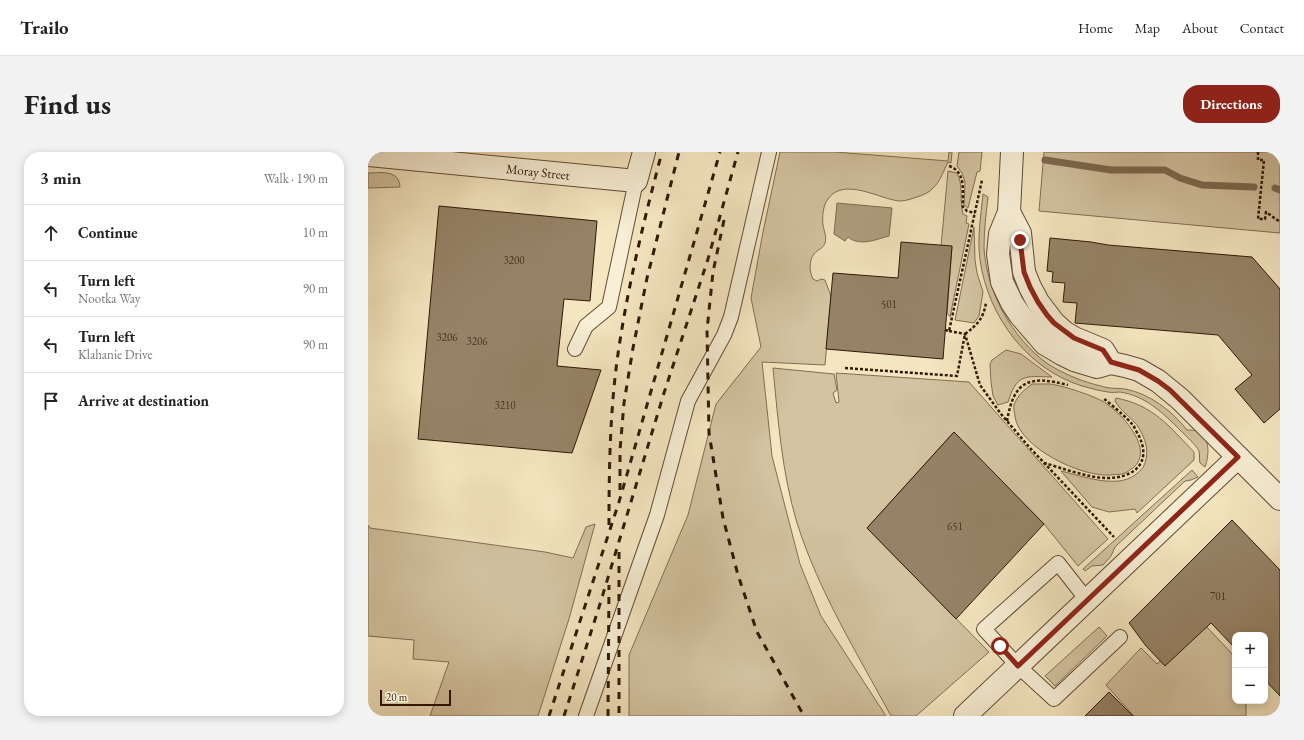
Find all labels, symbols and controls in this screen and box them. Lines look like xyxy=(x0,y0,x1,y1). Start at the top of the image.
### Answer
text: Trailo xyxy=(20,15,69,40)
text: Home xyxy=(1078,19,1113,37)
text: Map xyxy=(1135,19,1160,37)
text: About xyxy=(1182,19,1218,37)
text: Contact xyxy=(1240,19,1284,37)
button: Directions xyxy=(1183,85,1280,123)
text: Find us xyxy=(24,86,111,122)
street label: Moray Street xyxy=(505,160,571,184)
text: 3 min xyxy=(40,167,81,189)
text: Walk · 190 m xyxy=(264,170,328,187)
icon: ahead xyxy=(40,222,62,244)
text: Continue xyxy=(78,223,138,242)
text: 10 m xyxy=(303,224,328,241)
route end xyxy=(1011,231,1029,249)
house number: 3200 xyxy=(503,253,525,267)
text: Turn left xyxy=(78,271,135,290)
icon: left xyxy=(40,278,62,300)
text: 90 m xyxy=(303,280,328,297)
text: Nootka Way xyxy=(78,290,141,307)
house number: 501 xyxy=(881,297,897,311)
text: Turn left xyxy=(78,327,135,346)
house number: 3206 xyxy=(436,330,458,344)
icon: left xyxy=(40,334,62,356)
house number: 3206 xyxy=(466,334,488,348)
text: 90 m xyxy=(303,336,328,353)
text: Klahanie Drive xyxy=(78,346,153,363)
icon: arrive xyxy=(40,390,62,412)
text: Arrive at destination xyxy=(78,391,209,410)
house number: 3210 xyxy=(494,398,516,412)
house number: 651 xyxy=(947,519,963,533)
house number: 701 xyxy=(1210,589,1226,603)
map controls xyxy=(1232,632,1268,704)
button: + xyxy=(1232,632,1268,668)
route start xyxy=(991,637,1009,655)
button: − xyxy=(1232,668,1268,704)
scale bar xyxy=(380,688,451,707)
text: 20 m xyxy=(386,690,407,704)

